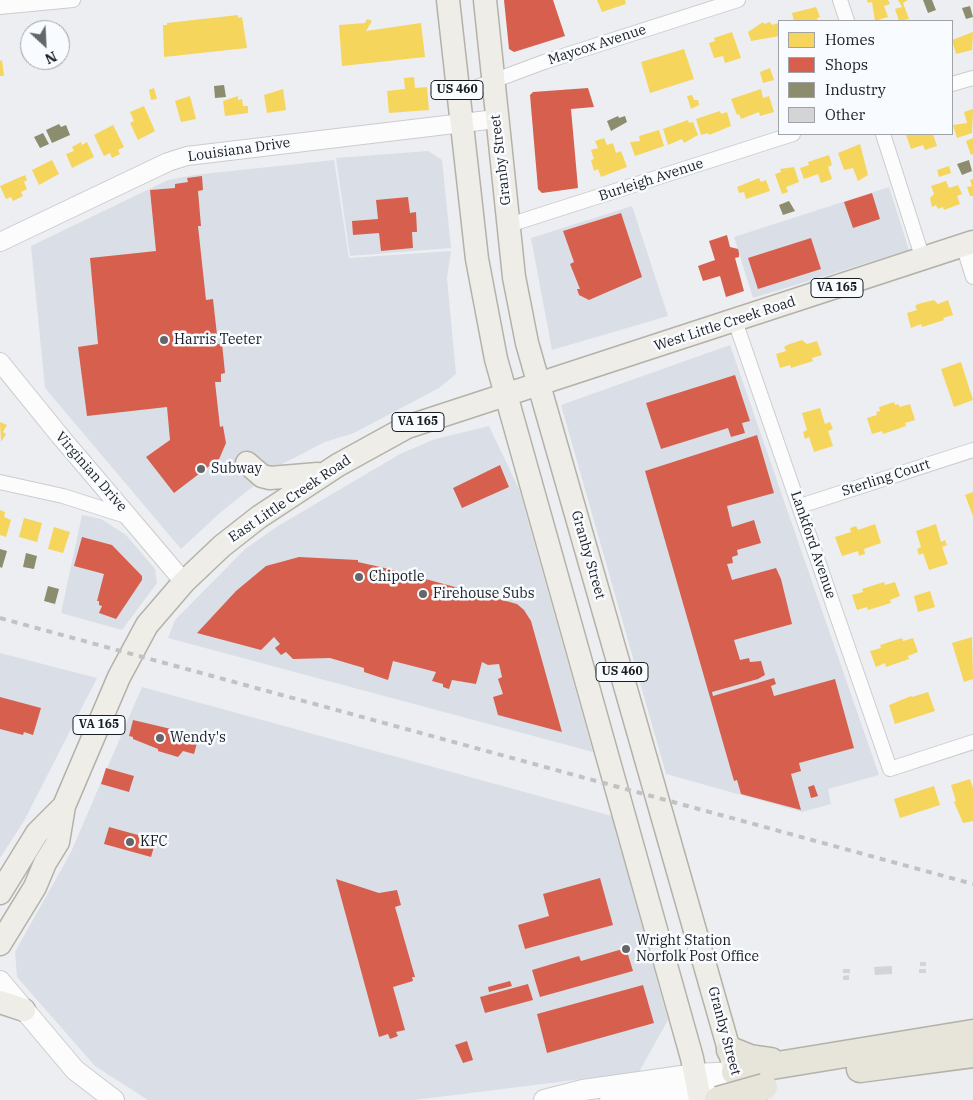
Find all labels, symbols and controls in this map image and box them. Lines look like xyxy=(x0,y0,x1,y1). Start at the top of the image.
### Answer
north arrow xyxy=(20,20,70,70)
legend xyxy=(778,20,953,135)
street label: Maycox Avenue xyxy=(546,21,648,69)
text: Homes xyxy=(825,30,875,49)
text: N xyxy=(42,47,60,68)
text: Shops xyxy=(825,55,868,74)
road number: US 460 xyxy=(431,80,483,100)
text: Industry xyxy=(825,80,886,99)
text: Other xyxy=(825,105,865,124)
street label: Granby Street xyxy=(487,114,515,206)
street label: Louisiana Drive xyxy=(187,134,291,166)
street label: Burleigh Avenue xyxy=(597,155,705,205)
road number: VA 165 xyxy=(811,278,863,298)
street label: West Little Creek Road xyxy=(652,293,798,355)
place label: Harris Teeter xyxy=(174,332,262,348)
marker: Harris Teeter xyxy=(158,334,170,346)
road number: VA 165 xyxy=(392,412,444,432)
street label: Virginian Drive xyxy=(52,429,130,515)
street label: East Little Creek Road xyxy=(226,452,354,546)
street label: Sterling Court xyxy=(840,456,932,500)
place label: Subway xyxy=(211,461,262,477)
marker: Subway xyxy=(195,463,207,475)
street label: Lankford Avenue xyxy=(787,489,839,601)
street label: Granby Street xyxy=(567,509,609,601)
place label: Chipotle xyxy=(369,569,424,585)
marker: Chipotle xyxy=(353,571,365,583)
place label: Firehouse Subs xyxy=(433,586,535,602)
marker: Firehouse Subs xyxy=(417,588,429,600)
road number: US 460 xyxy=(596,662,648,682)
road number: VA 165 xyxy=(73,716,125,734)
place label: Wendy's xyxy=(170,730,226,746)
marker: Wendy's xyxy=(154,732,166,744)
place label: KFC xyxy=(140,834,168,850)
marker: KFC xyxy=(124,836,136,848)
place label: Wright Station Norfolk Post Office xyxy=(636,933,759,966)
marker: Wright Station Norfolk Post Office xyxy=(620,943,632,955)
street label: Granby Street xyxy=(704,985,744,1077)

